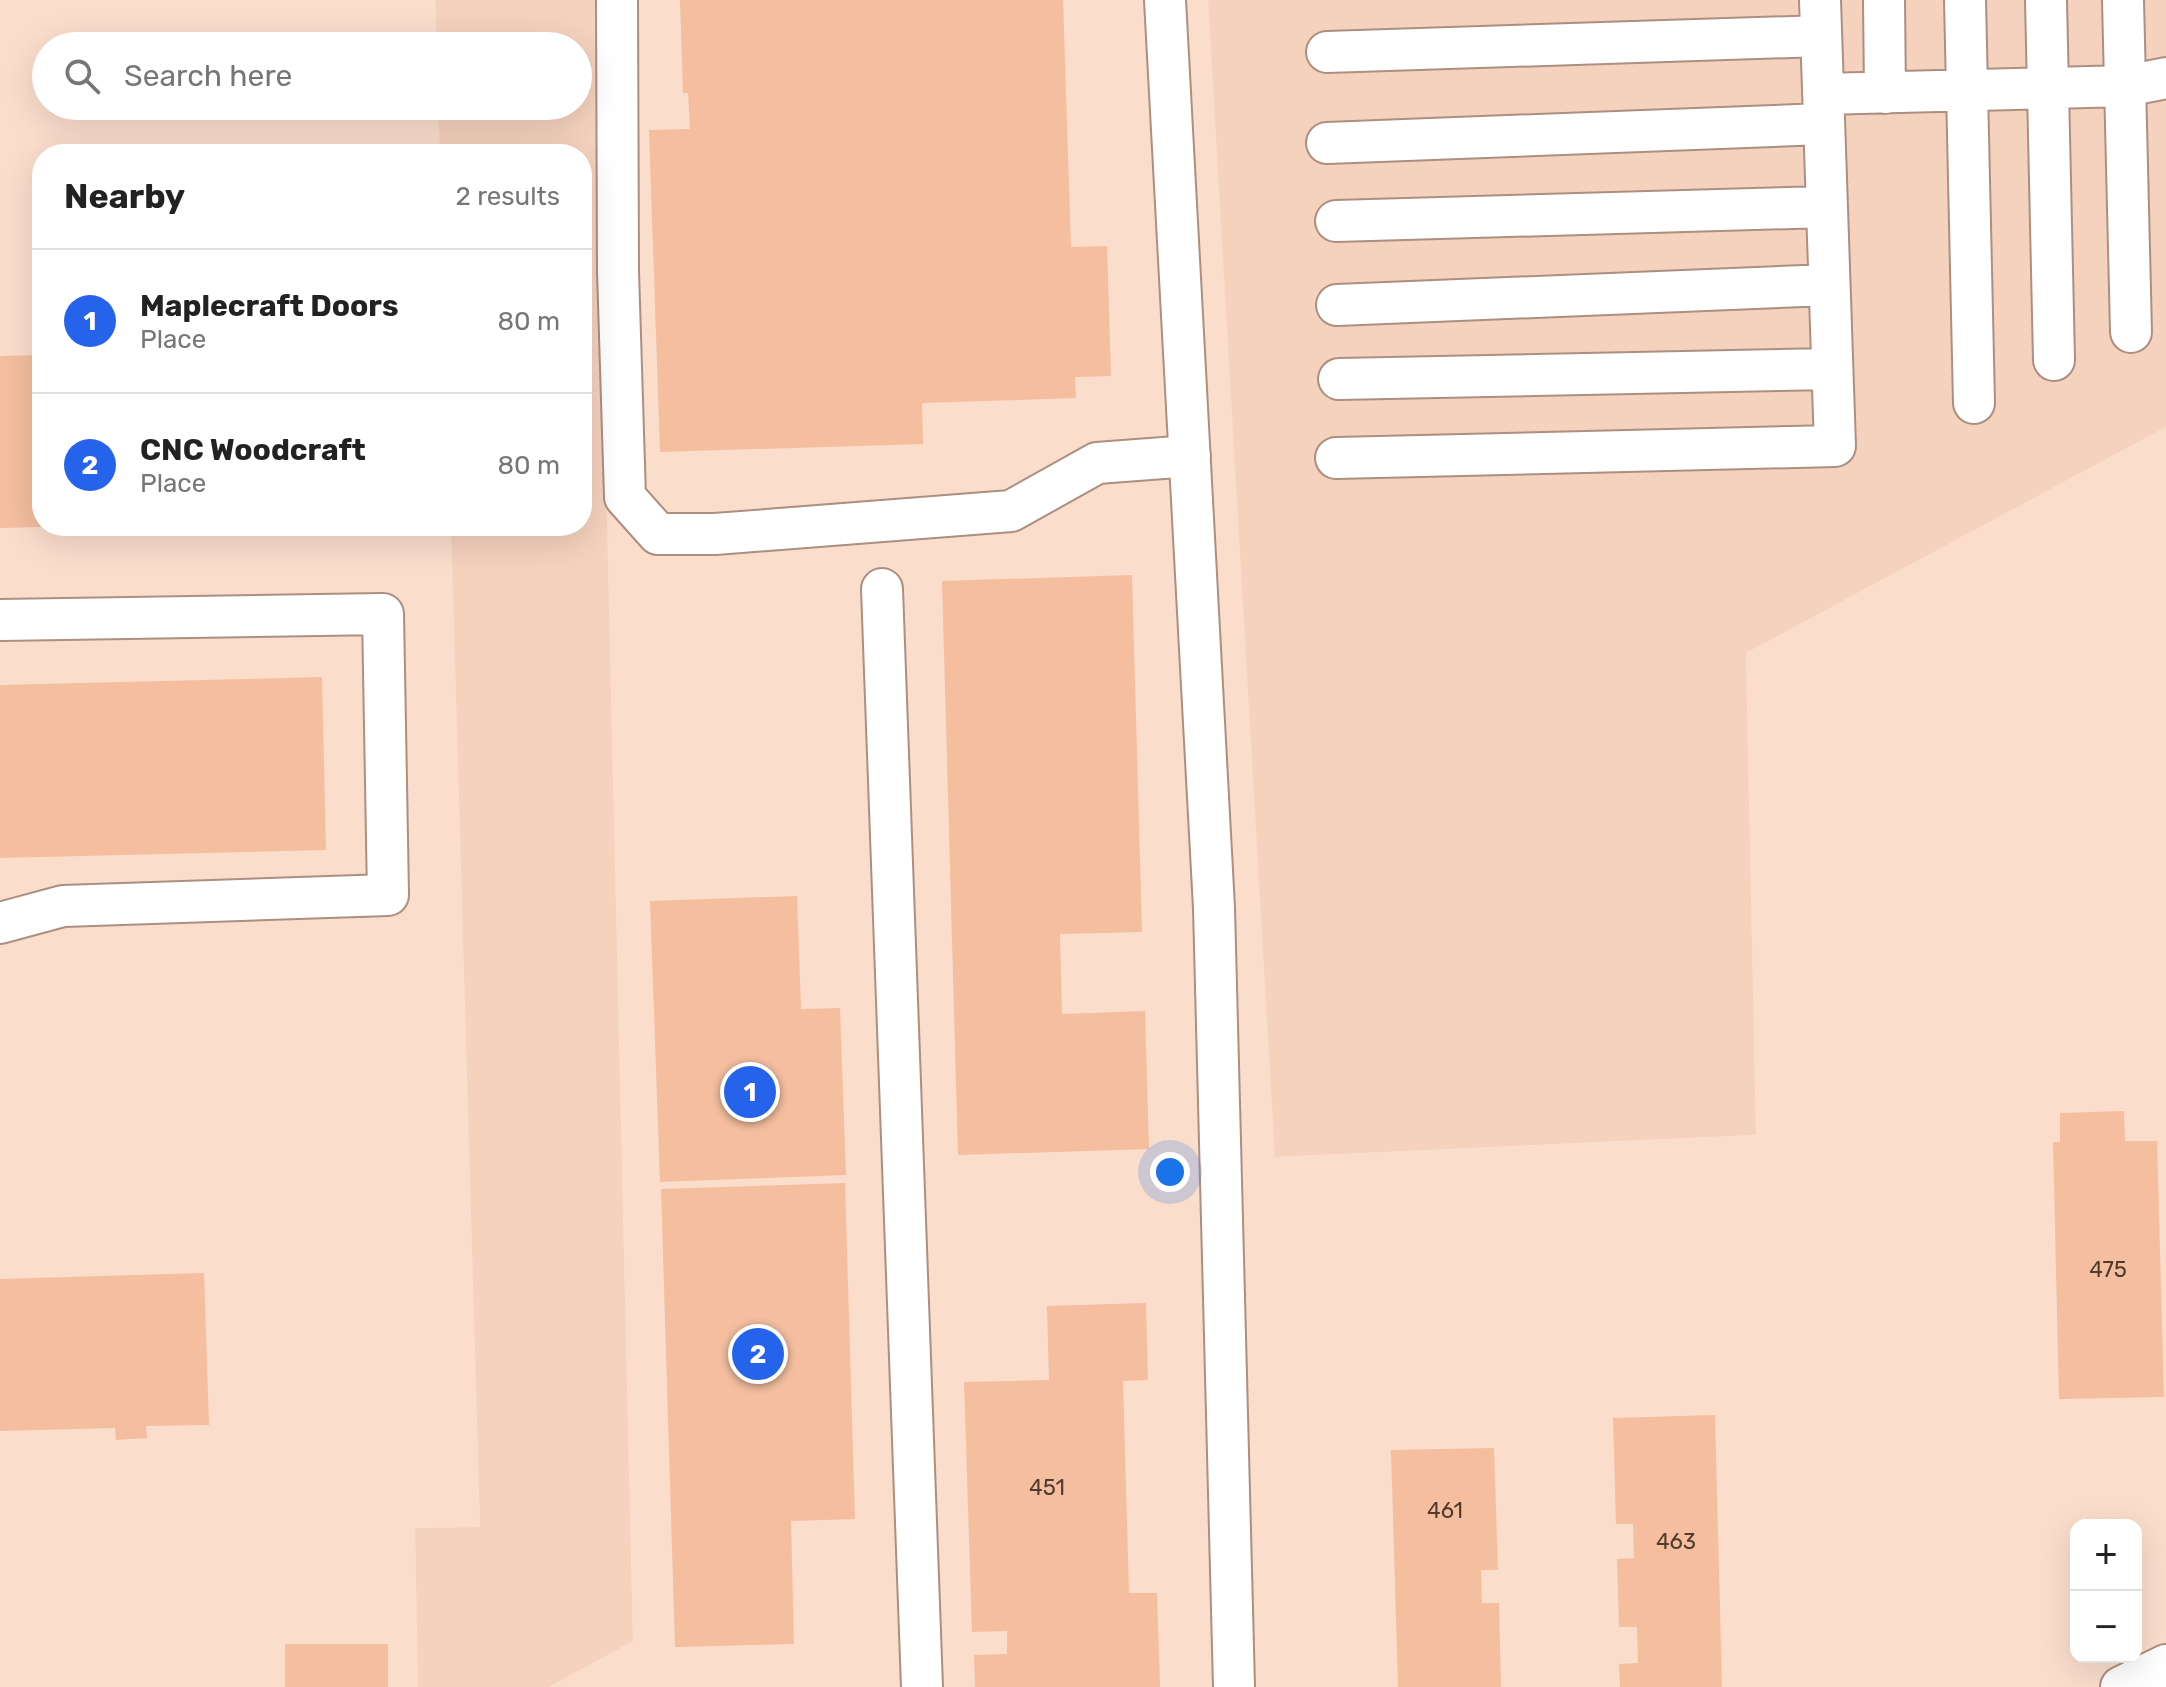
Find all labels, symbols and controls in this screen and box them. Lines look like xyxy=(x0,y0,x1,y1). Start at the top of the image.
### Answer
search box xyxy=(32,32,592,120)
icon: search xyxy=(60,54,104,98)
text: Search here xyxy=(124,58,292,94)
text: Nearby xyxy=(64,176,185,217)
text: 2 results xyxy=(456,181,560,212)
text: Maplecraft Doors xyxy=(140,288,399,324)
text: 1 xyxy=(84,306,96,337)
text: 80 m xyxy=(497,306,560,337)
text: Place xyxy=(140,324,206,355)
text: CNC Woodcraft xyxy=(140,432,366,468)
text: 2 xyxy=(82,450,98,481)
text: 80 m xyxy=(497,450,560,481)
text: Place xyxy=(140,468,206,499)
pin: 1 xyxy=(724,1062,776,1122)
your location xyxy=(1150,1152,1190,1192)
house number: 475 xyxy=(2089,1256,2127,1283)
pin: 2 xyxy=(732,1324,784,1384)
house number: 451 xyxy=(1029,1474,1065,1501)
house number: 461 xyxy=(1427,1497,1463,1524)
map controls xyxy=(2070,1519,2142,1663)
button: + xyxy=(2070,1519,2142,1591)
house number: 463 xyxy=(1656,1528,1696,1555)
button: − xyxy=(2070,1591,2142,1663)

